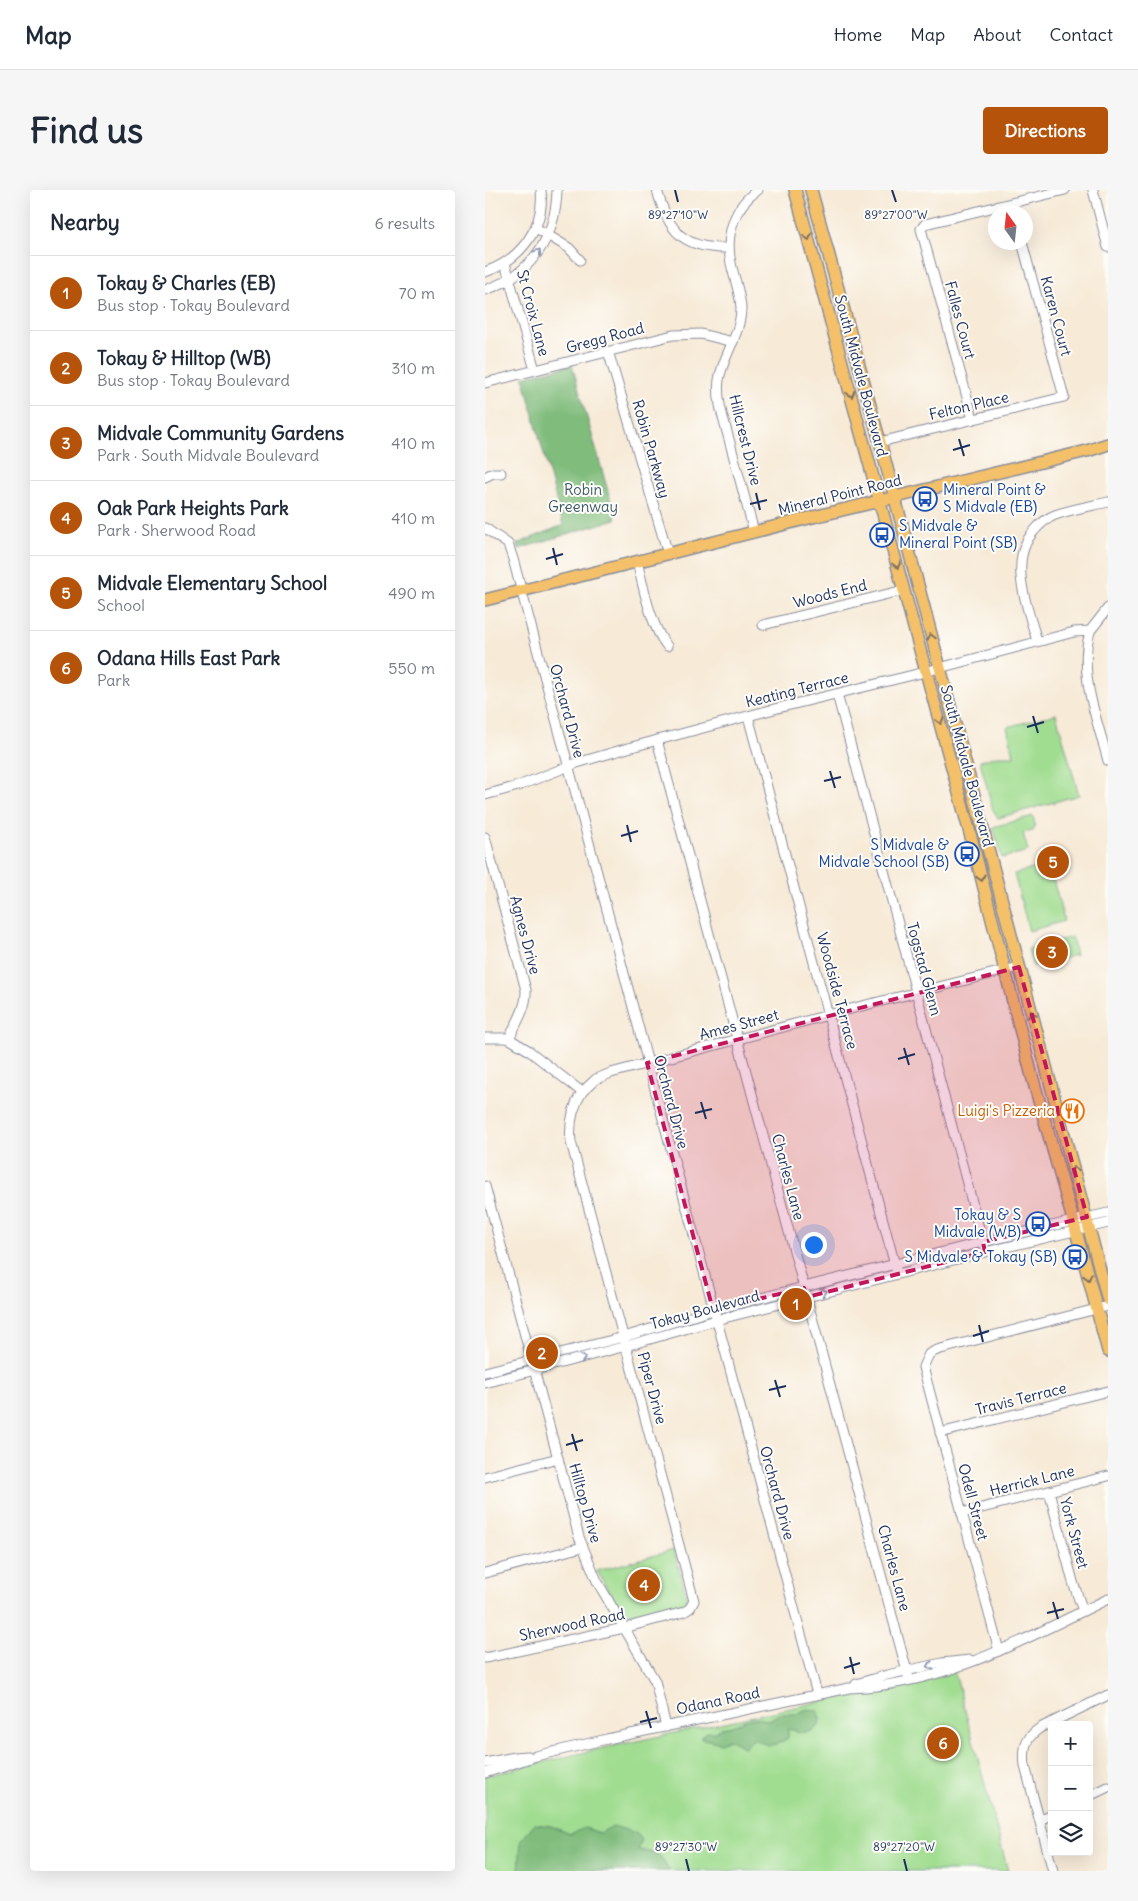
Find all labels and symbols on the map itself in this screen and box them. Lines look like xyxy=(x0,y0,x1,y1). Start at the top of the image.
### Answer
north arrow xyxy=(988,205,1033,250)
text: 89°27'10"W xyxy=(648,207,708,222)
text: 89°27'00"W xyxy=(864,207,928,222)
one-way arrow xyxy=(803,232,813,241)
one-way arrow xyxy=(532,249,541,258)
street label: St Croix Lane xyxy=(513,268,554,358)
street label: Karen Court xyxy=(1037,274,1076,358)
street label: Falles Court xyxy=(941,279,980,361)
street label: South Midvale Boulevard xyxy=(831,293,892,459)
street label: Gregg Road xyxy=(564,318,646,357)
street label: Felton Place xyxy=(927,387,1011,424)
one-way arrow xyxy=(845,389,856,398)
street label: Hillcrest Drive xyxy=(725,392,766,487)
street label: Robin Parkway xyxy=(628,397,675,500)
street label: Mineral Point Road xyxy=(776,470,904,519)
park label: Robin Greenway xyxy=(548,480,618,516)
place label: Mineral Point & S Midvale (EB) xyxy=(943,480,1046,516)
bus stop icon: Mineral Point & S Midvale (EB) xyxy=(912,486,938,512)
place label: S Midvale & Mineral Point (SB) xyxy=(899,516,1017,552)
bus stop icon: S Midvale & Mineral Point (SB) xyxy=(869,522,895,548)
one-way arrow xyxy=(891,560,902,569)
street label: Woods End xyxy=(791,575,869,612)
one-way arrow xyxy=(927,633,937,641)
street label: Orchard Drive xyxy=(546,662,589,760)
street label: Keating Terrace xyxy=(743,668,850,711)
street label: South Midvale Boulevard xyxy=(937,683,998,849)
one-way arrow xyxy=(934,717,944,725)
place label: S Midvale & Midvale School (SB) xyxy=(819,835,950,871)
bus stop icon: S Midvale & Midvale School (SB) xyxy=(954,841,980,867)
pin: 5 xyxy=(1037,843,1069,881)
one-way arrow xyxy=(976,874,986,882)
street label: Agnes Drive xyxy=(506,893,545,976)
street label: Togstad Glenn xyxy=(903,920,946,1018)
street label: Woodside Terrace xyxy=(813,930,862,1051)
pin: 3 xyxy=(1036,933,1068,971)
street label: Ames Street xyxy=(697,1005,781,1044)
one-way arrow xyxy=(1027,1010,1037,1018)
street label: Orchard Drive xyxy=(650,1053,693,1151)
restaurant icon: Luigi's Pizzeria xyxy=(1059,1098,1085,1124)
place label: Luigi's Pizzeria xyxy=(957,1101,1055,1120)
street label: Charles Lane xyxy=(768,1132,809,1222)
one-way arrow xyxy=(1069,1167,1079,1175)
place label: Tokay & S Midvale (WB) xyxy=(934,1205,1021,1241)
bus stop icon: Tokay & S Midvale (WB) xyxy=(1025,1211,1051,1237)
your location xyxy=(801,1232,827,1258)
bus stop icon: S Midvale & Tokay (SB) xyxy=(1062,1244,1088,1270)
place label: S Midvale & Tokay (SB) xyxy=(905,1247,1057,1266)
one-way arrow xyxy=(1082,1273,1093,1282)
pin: 1 xyxy=(780,1285,812,1323)
street label: Tokay Boulevard xyxy=(648,1286,762,1333)
one-way arrow xyxy=(820,1288,828,1298)
pin: 2 xyxy=(526,1334,558,1372)
street label: Piper Drive xyxy=(634,1350,671,1426)
one-way arrow xyxy=(578,1353,587,1363)
street label: Travis Terrace xyxy=(973,1378,1068,1419)
street label: Orchard Drive xyxy=(756,1444,799,1542)
street label: Hilltop Drive xyxy=(565,1461,606,1545)
street label: Odell Street xyxy=(954,1461,993,1542)
street label: Herrick Lane xyxy=(988,1461,1076,1500)
street label: York Street xyxy=(1056,1495,1093,1571)
street label: Charles Lane xyxy=(874,1523,915,1613)
pin: 4 xyxy=(628,1566,660,1604)
street label: Sherwood Road xyxy=(517,1604,627,1645)
one-way arrow xyxy=(925,1660,934,1671)
street label: Odana Road xyxy=(674,1682,762,1719)
pin: 6 xyxy=(927,1724,959,1762)
text: 89°27'30"W xyxy=(655,1839,717,1854)
text: 89°27'20"W xyxy=(873,1839,935,1854)

